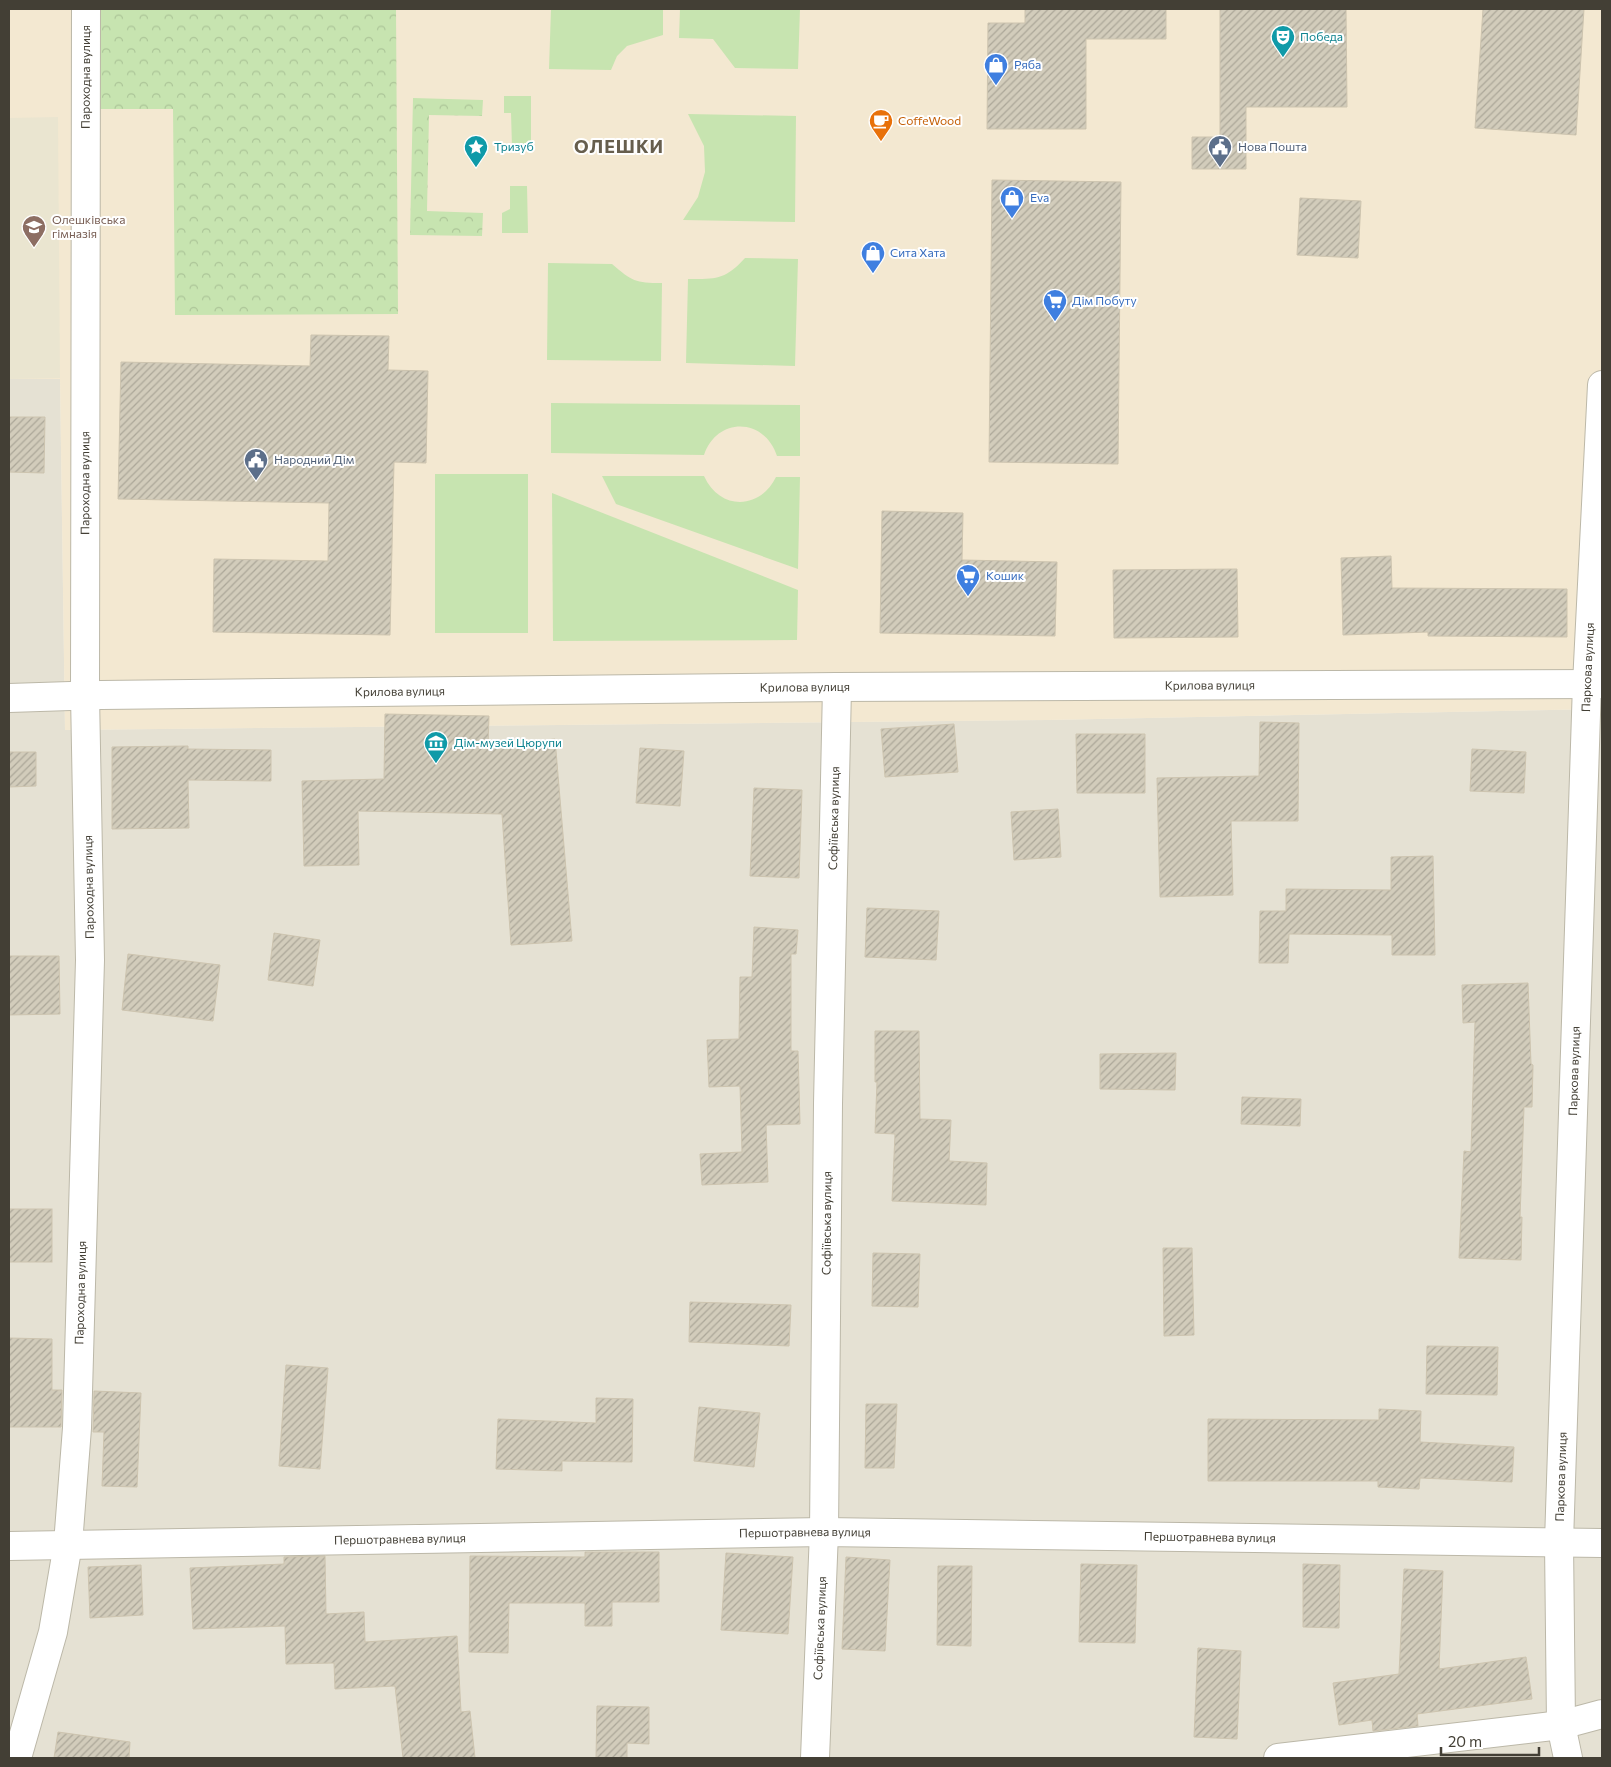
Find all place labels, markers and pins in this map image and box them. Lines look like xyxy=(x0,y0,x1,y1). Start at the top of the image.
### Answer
theatre icon: Победа xyxy=(1270,24,1296,58)
place label: Победа xyxy=(1300,29,1343,43)
shop icon: Ряба xyxy=(983,52,1009,86)
place label: Ряба xyxy=(1014,57,1041,71)
cafe icon: CoffeWood xyxy=(868,108,894,142)
place label: CoffeWood xyxy=(898,113,961,127)
place icon: Тризуб xyxy=(463,134,489,168)
public building icon: Нова Пошта xyxy=(1207,134,1233,168)
place label: Тризуб xyxy=(494,139,534,153)
place label: Нова Пошта xyxy=(1238,139,1307,153)
shop icon: Eva xyxy=(999,185,1025,219)
place label: Eva xyxy=(1030,190,1049,204)
place label: Олешківська гімназія xyxy=(52,212,125,240)
school or university icon: Олешківська гімназія xyxy=(21,214,47,248)
shop icon: Сита Хата xyxy=(860,240,886,274)
place label: Сита Хата xyxy=(890,245,946,259)
supermarket icon: Дім Побуту xyxy=(1042,288,1068,322)
place label: Дім Побуту xyxy=(1072,293,1137,307)
public building icon: Народний Дім xyxy=(243,447,269,481)
place label: Народний Дім xyxy=(274,452,354,466)
supermarket icon: Кошик xyxy=(955,563,981,597)
place label: Кошик xyxy=(986,568,1025,582)
museum icon: Дім-музей Цюрупи xyxy=(423,730,449,764)
place label: Дім-музей Цюрупи xyxy=(454,735,562,749)

